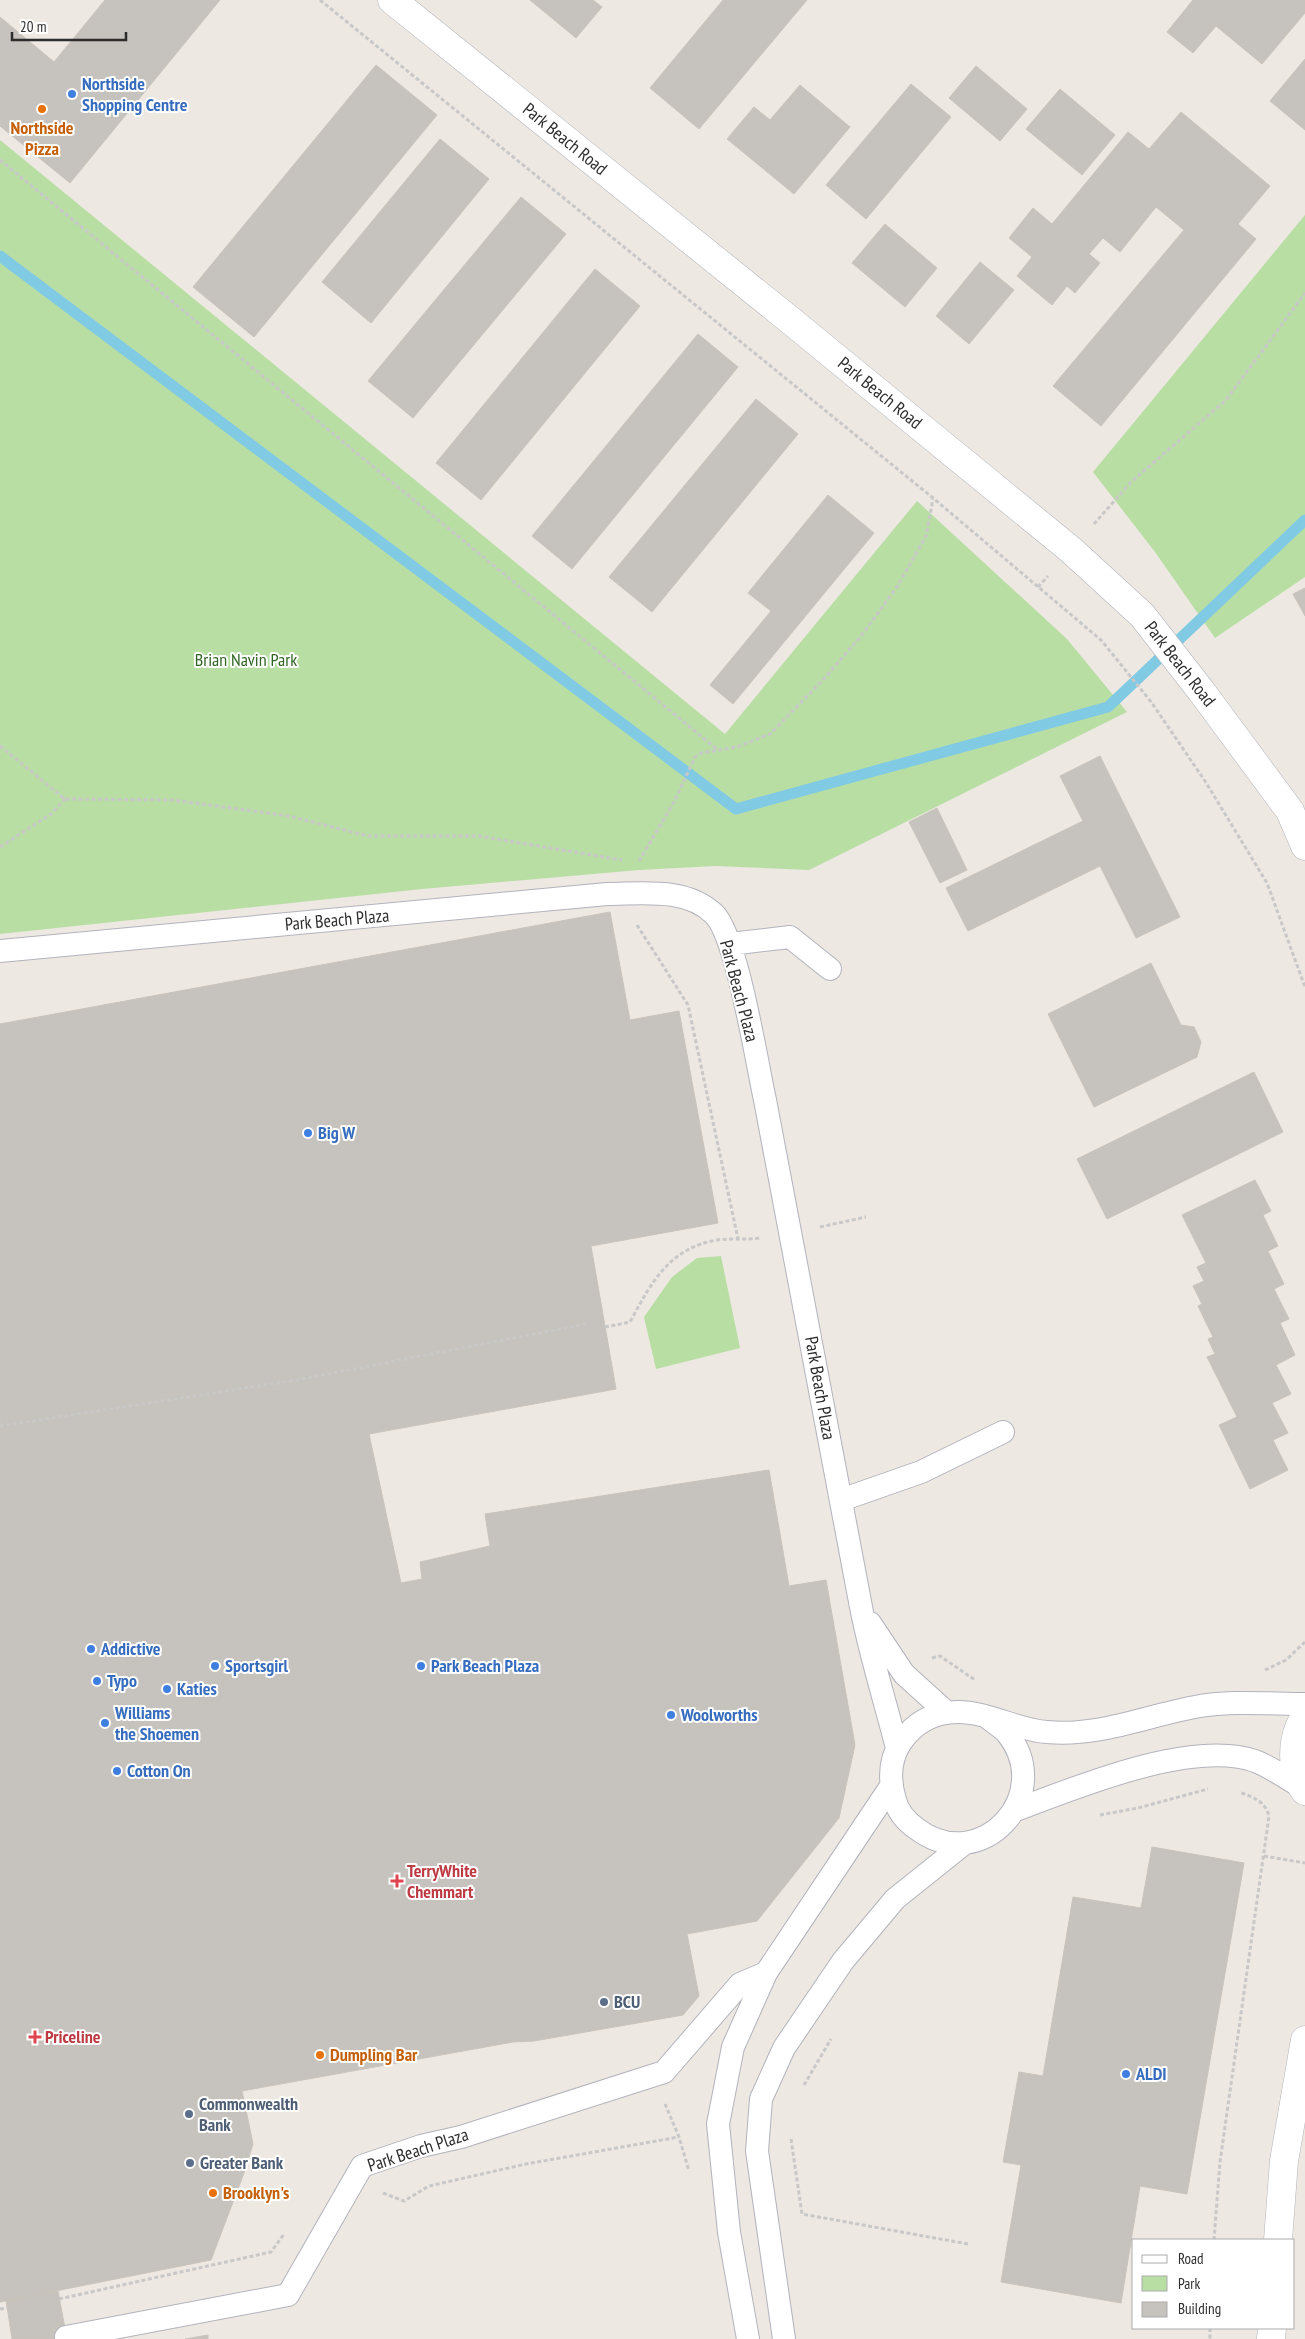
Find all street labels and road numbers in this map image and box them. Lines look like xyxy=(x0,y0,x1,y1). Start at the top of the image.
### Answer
street label: Park Beach Road xyxy=(518,98,612,180)
street label: Park Beach Road xyxy=(833,352,927,434)
street label: Park Beach Road xyxy=(1140,616,1221,711)
street label: Park Beach Plaza xyxy=(284,903,390,936)
street label: Park Beach Plaza xyxy=(715,937,764,1044)
street label: Park Beach Plaza xyxy=(800,1334,841,1441)
street label: Park Beach Plaza xyxy=(365,2122,471,2177)

